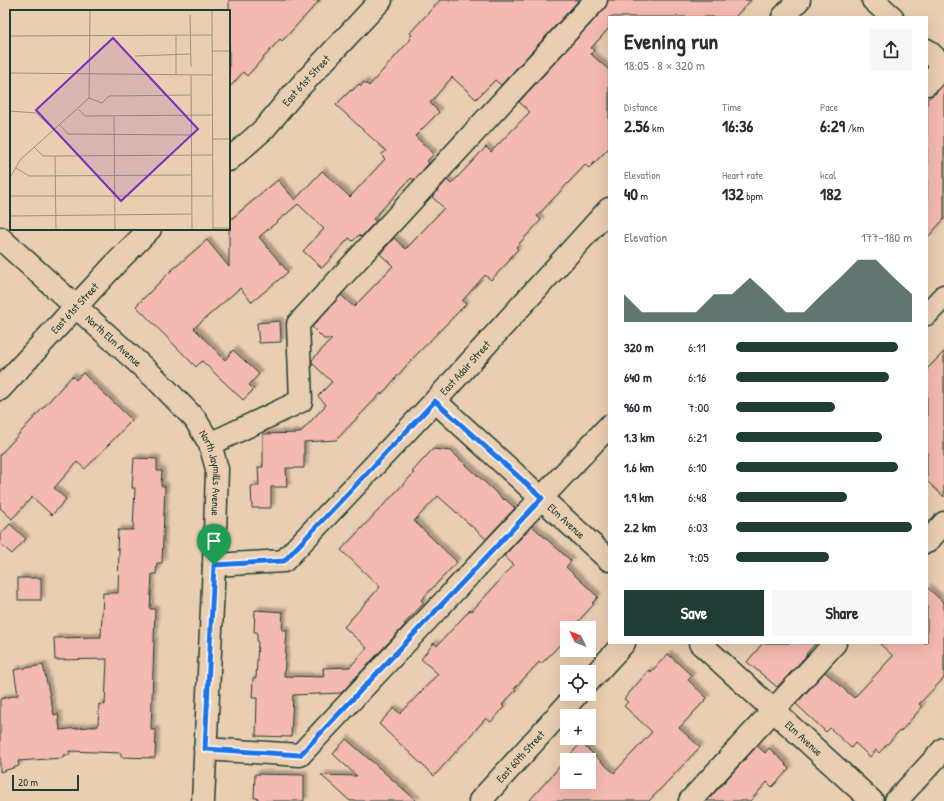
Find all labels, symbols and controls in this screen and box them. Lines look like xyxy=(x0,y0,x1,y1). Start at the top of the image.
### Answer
inset map xyxy=(10,10,230,230)
text: Evening run xyxy=(624,26,718,56)
button: share xyxy=(870,29,912,71)
street label: East 61st Street xyxy=(279,52,333,109)
text: 18:05 · 8 × 320 m xyxy=(624,56,705,74)
text: Distance xyxy=(624,100,658,114)
text: Time xyxy=(722,100,741,114)
text: Pace xyxy=(820,100,838,114)
text: 2.56 xyxy=(624,114,650,137)
text: 16:36 xyxy=(722,114,753,137)
text: 6:29 xyxy=(820,114,845,137)
text: km xyxy=(650,121,664,135)
text: /km xyxy=(845,121,864,135)
text: Elevation xyxy=(624,168,661,182)
text: Heart rate xyxy=(722,168,763,182)
text: kcal xyxy=(820,168,836,182)
text: 40 xyxy=(624,182,638,205)
text: 132 xyxy=(722,182,744,205)
text: 182 xyxy=(820,182,842,205)
text: m xyxy=(638,189,648,203)
text: bpm xyxy=(744,189,763,203)
text: Elevation xyxy=(624,228,667,246)
text: 177–180 m xyxy=(861,228,912,246)
street label: East 61st Street xyxy=(48,280,102,337)
street label: North Elm Avenue xyxy=(82,312,145,370)
street label: East Adair Street xyxy=(437,337,494,398)
text: 320 m xyxy=(624,338,654,356)
text: 6:11 xyxy=(688,338,706,356)
text: 640 m xyxy=(624,368,652,386)
text: 6:16 xyxy=(688,368,706,386)
text: 960 m xyxy=(624,398,652,416)
text: 7:00 xyxy=(688,398,709,416)
street label: North Jaymills Avenue xyxy=(196,427,224,517)
text: 1.3 km xyxy=(624,428,655,446)
text: 6:21 xyxy=(688,428,707,446)
text: 1.6 km xyxy=(624,458,654,476)
text: 6:10 xyxy=(688,458,707,476)
text: 1.9 km xyxy=(624,488,654,506)
text: 6:48 xyxy=(688,488,707,506)
street label: Elm Avenue xyxy=(545,500,588,542)
text: 2.2 km xyxy=(624,518,656,536)
text: 6:03 xyxy=(688,518,708,536)
pin xyxy=(197,524,231,565)
icon: arrive xyxy=(203,530,225,552)
text: 2.6 km xyxy=(624,548,655,566)
text: 7:05 xyxy=(688,548,709,566)
button: Save xyxy=(624,590,764,636)
button: Share xyxy=(772,590,912,636)
north arrow xyxy=(560,621,596,657)
map controls xyxy=(560,621,596,789)
button: locate xyxy=(560,665,596,701)
button: + xyxy=(560,709,596,745)
street label: Elm Avenue xyxy=(782,718,826,759)
street label: East 60th Street xyxy=(493,727,548,786)
button: − xyxy=(560,753,596,789)
scale bar xyxy=(12,773,79,792)
text: 20 m xyxy=(18,775,38,789)

